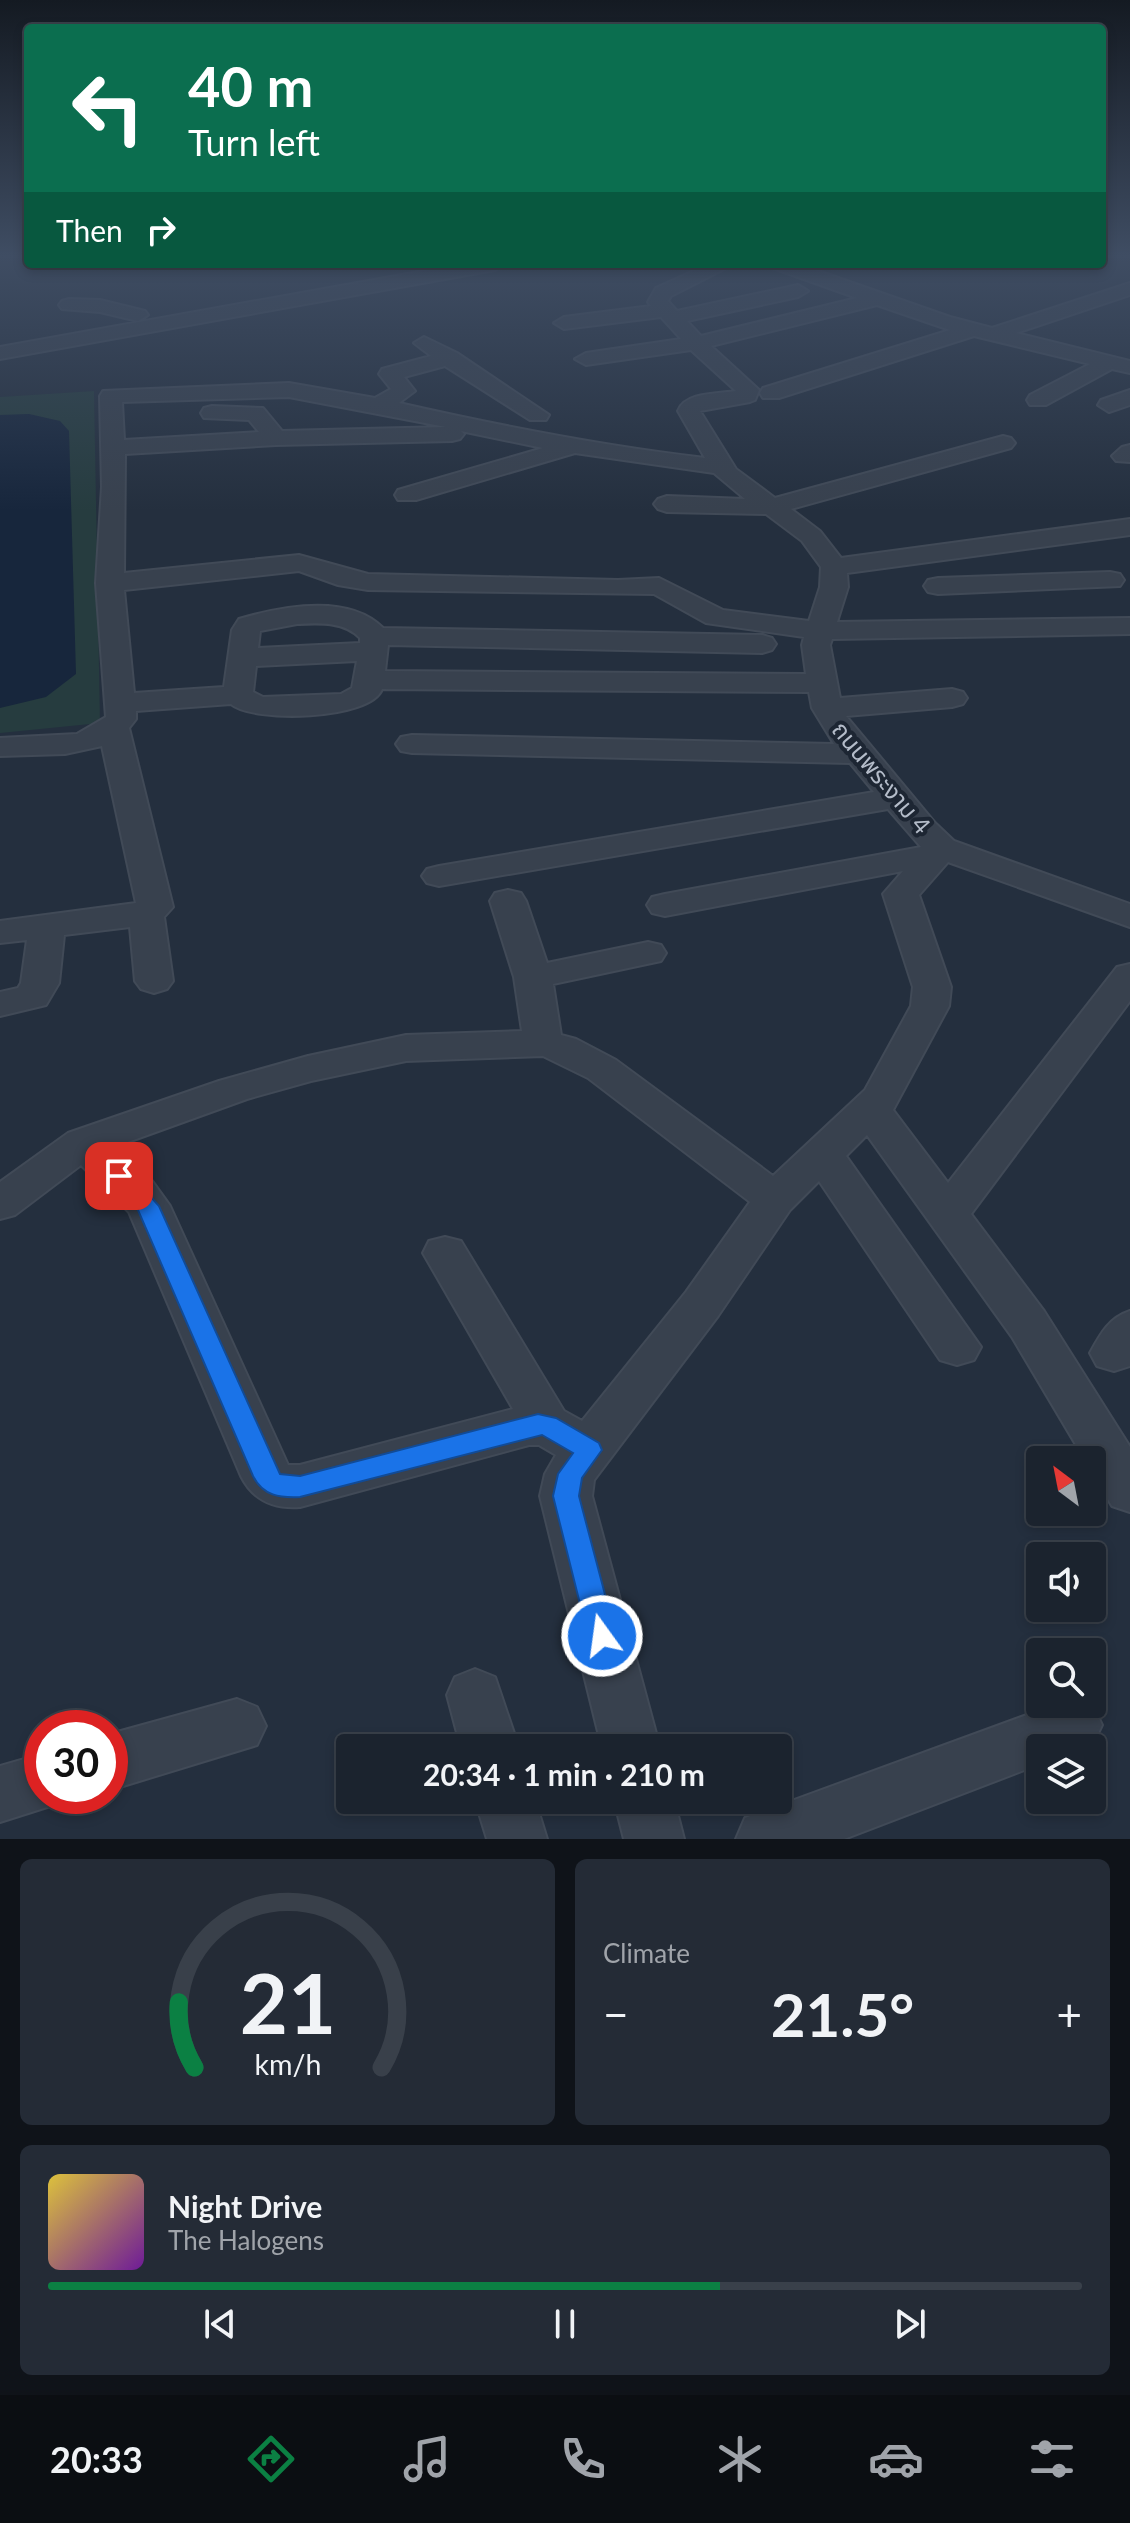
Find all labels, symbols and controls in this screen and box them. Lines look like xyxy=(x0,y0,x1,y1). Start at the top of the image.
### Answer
text: 40 m xyxy=(188,52,313,119)
icon: left xyxy=(56,56,160,160)
text: Turn left xyxy=(188,120,320,164)
icon: right xyxy=(139,208,183,252)
text: Then xyxy=(56,212,123,248)
street label: ถนนพระงาม 4 xyxy=(827,715,937,839)
pin xyxy=(85,1142,153,1210)
icon: arrive xyxy=(97,1154,141,1198)
north arrow xyxy=(1026,1446,1106,1526)
map controls xyxy=(1026,1446,1106,1814)
button: sound xyxy=(1026,1542,1106,1622)
position arrow xyxy=(560,1594,644,1678)
button: search xyxy=(1026,1638,1106,1718)
speed limit sign: 30 xyxy=(24,1710,128,1814)
button: layers xyxy=(1026,1734,1106,1814)
text: 20:34 · 1 min · 210 m xyxy=(423,1756,705,1792)
text: Climate xyxy=(603,1937,690,1969)
text: 21 xyxy=(239,1952,336,2052)
text: 21.5° xyxy=(771,1978,914,2050)
text: − xyxy=(603,1988,629,2040)
text: + xyxy=(1056,1988,1082,2040)
text: km/h xyxy=(254,2047,321,2081)
text: Night Drive xyxy=(168,2188,322,2224)
text: The Halogens xyxy=(168,2224,324,2256)
icon: previous xyxy=(198,2302,242,2346)
icon: pause xyxy=(543,2302,587,2346)
icon: next xyxy=(888,2302,932,2346)
icon: directions xyxy=(243,2431,299,2487)
icon: music xyxy=(399,2431,455,2487)
icon: phone xyxy=(555,2431,611,2487)
icon: climate xyxy=(712,2431,768,2487)
icon: car xyxy=(868,2431,924,2487)
icon: filters xyxy=(1024,2431,1080,2487)
text: 20:33 xyxy=(50,2437,143,2481)

